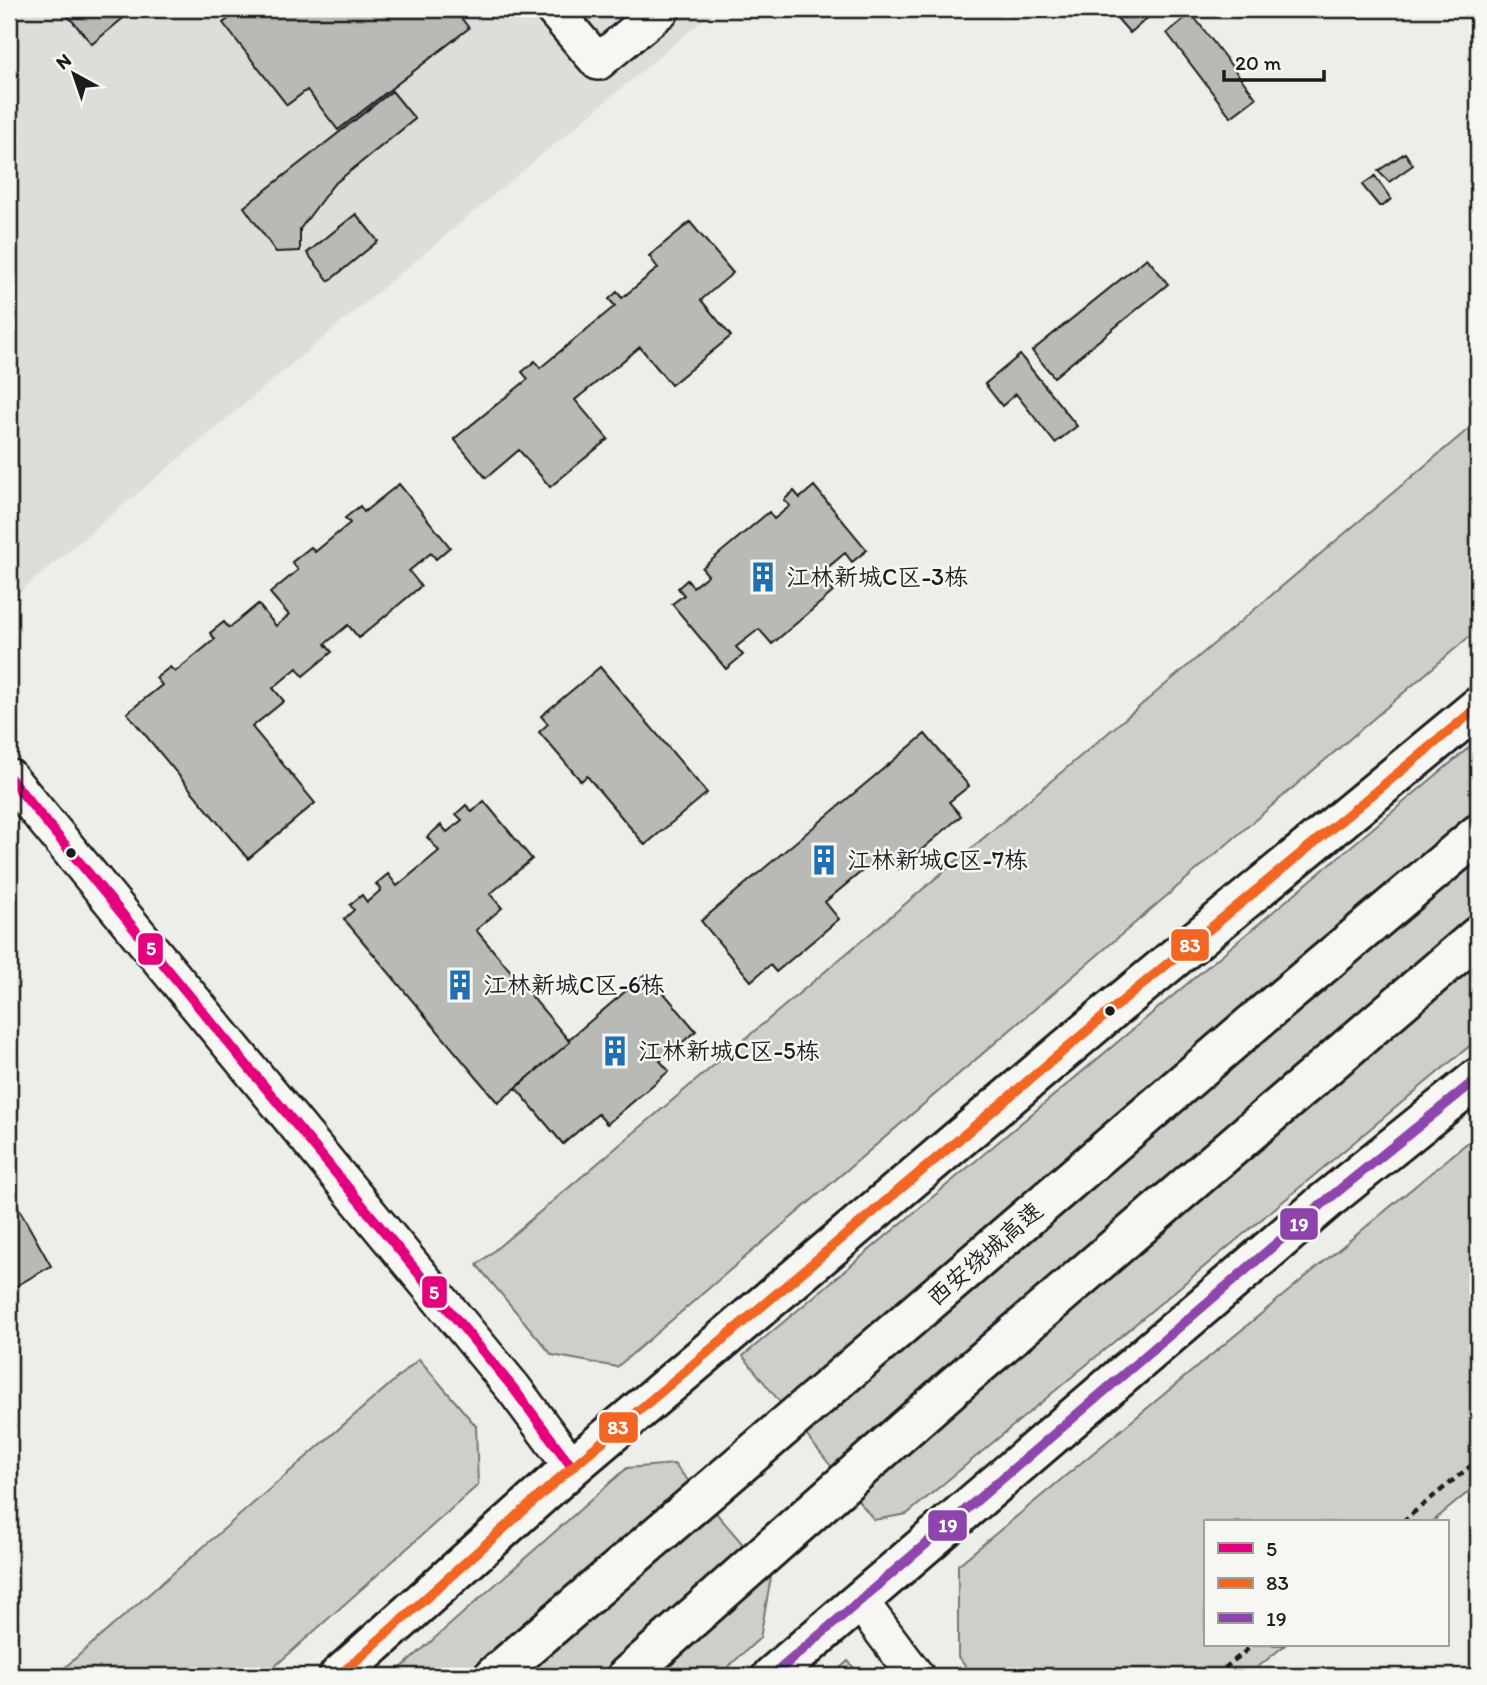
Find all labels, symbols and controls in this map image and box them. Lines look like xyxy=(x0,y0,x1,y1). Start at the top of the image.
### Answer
north arrow xyxy=(38,38,108,108)
scale bar xyxy=(1224,38,1324,82)
text: N xyxy=(51,48,76,74)
text: 20 m xyxy=(1235,50,1282,75)
building icon: 江林新城C区-3栋 xyxy=(746,560,780,594)
place label: 江林新城C区-3栋 xyxy=(786,562,968,591)
building icon: 江林新城C区-7栋 xyxy=(807,843,841,877)
place label: 江林新城C区-7栋 xyxy=(847,845,1028,874)
unlabelled marker xyxy=(64,846,78,860)
line badge: 83 xyxy=(1170,928,1210,962)
line badge: 5 xyxy=(137,932,164,966)
text: 83 xyxy=(1180,934,1200,957)
text: 5 xyxy=(146,937,156,960)
building icon: 江林新城C区-6栋 xyxy=(443,968,477,1002)
place label: 江林新城C区-6栋 xyxy=(483,970,665,999)
unlabelled marker xyxy=(1103,1004,1117,1018)
building icon: 江林新城C区-5栋 xyxy=(598,1034,632,1068)
place label: 江林新城C区-5栋 xyxy=(638,1036,820,1065)
street label: 西安绕城高速 xyxy=(921,1195,1049,1312)
line badge: 19 xyxy=(1279,1207,1319,1241)
text: 19 xyxy=(1290,1213,1308,1236)
line badge: 5 xyxy=(421,1275,448,1309)
text: 5 xyxy=(429,1281,439,1304)
line badge: 83 xyxy=(598,1411,639,1444)
text: 83 xyxy=(608,1416,628,1439)
line badge: 19 xyxy=(927,1509,968,1542)
text: 19 xyxy=(939,1514,957,1537)
legend xyxy=(1204,1520,1448,1646)
text: 5 xyxy=(1266,1536,1277,1561)
text: 83 xyxy=(1266,1570,1289,1595)
text: 19 xyxy=(1266,1606,1287,1631)

